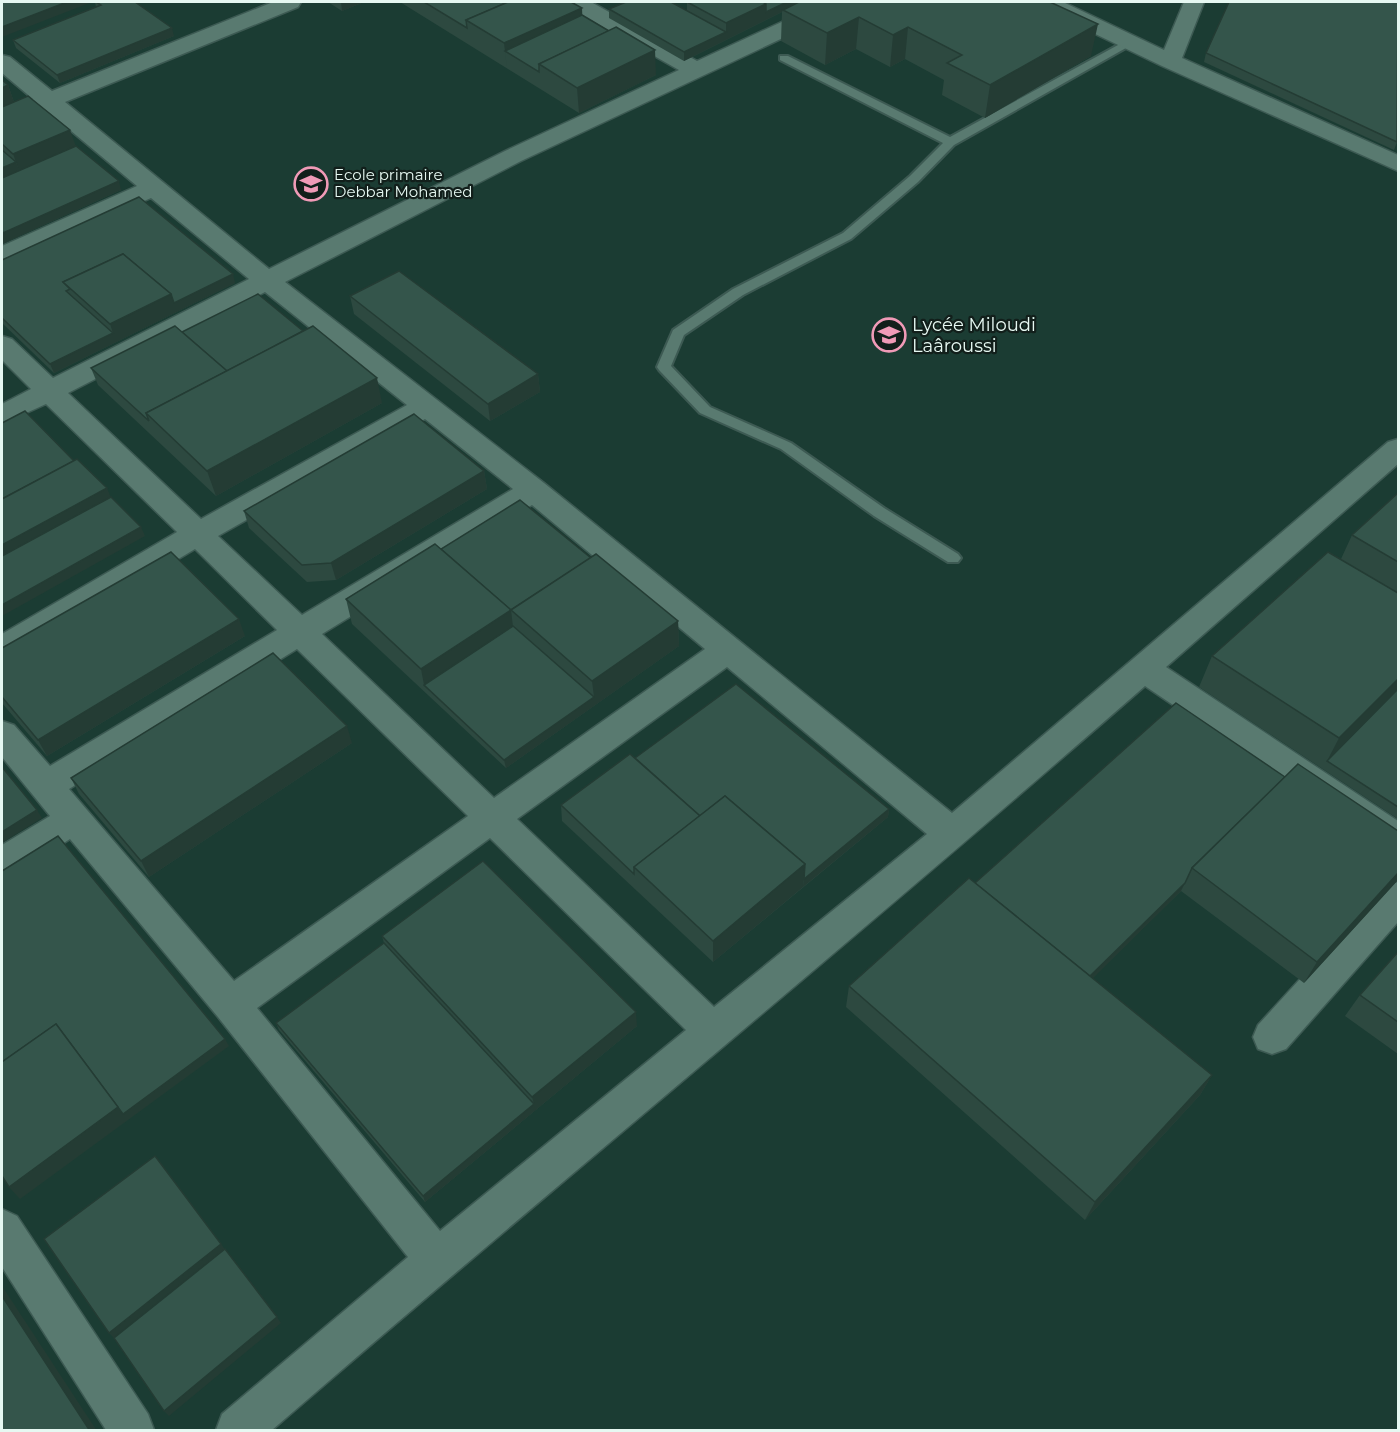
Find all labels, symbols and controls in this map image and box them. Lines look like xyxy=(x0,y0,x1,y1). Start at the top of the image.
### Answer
place label: Ecole primaire Debbar Mohamed xyxy=(334,165,472,201)
school or university icon: Ecole primaire Debbar Mohamed xyxy=(293,166,329,202)
place label: Lycée Miloudi Laâroussi xyxy=(912,314,1036,357)
school or university icon: Lycée Miloudi Laâroussi xyxy=(871,317,907,353)

